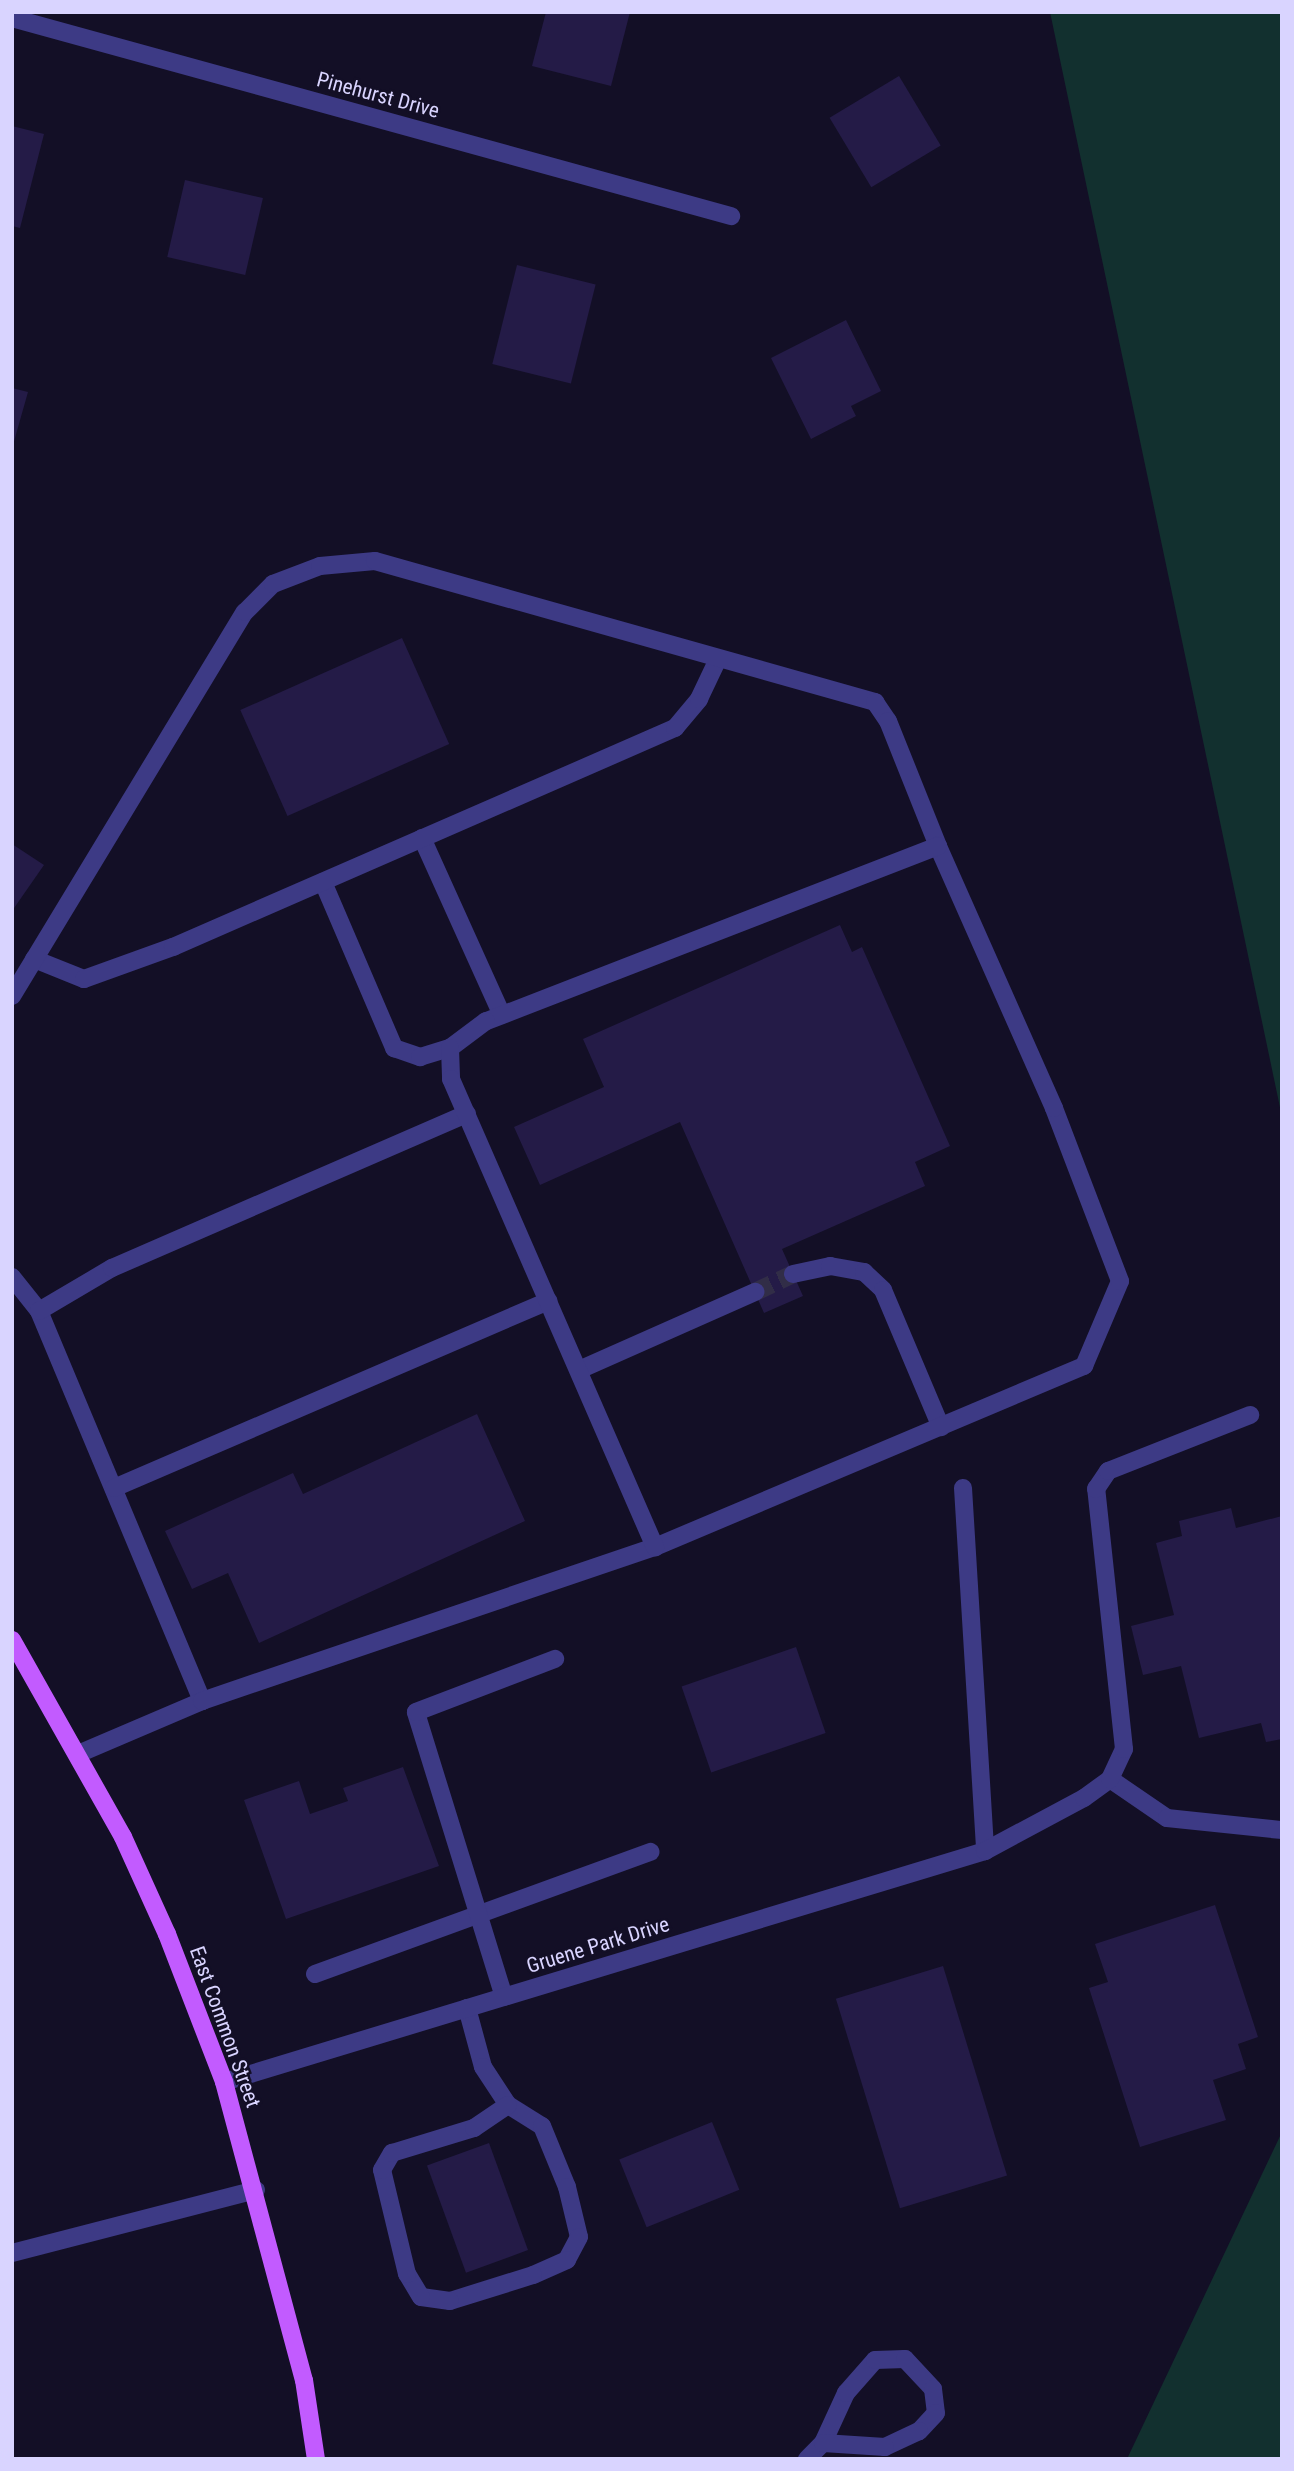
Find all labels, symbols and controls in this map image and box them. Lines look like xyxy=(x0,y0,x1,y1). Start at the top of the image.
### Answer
street label: Pinehurst Drive xyxy=(314,67,442,123)
street label: Gruene Park Drive xyxy=(524,1911,672,1979)
street label: East Common Street xyxy=(184,1943,266,2111)

